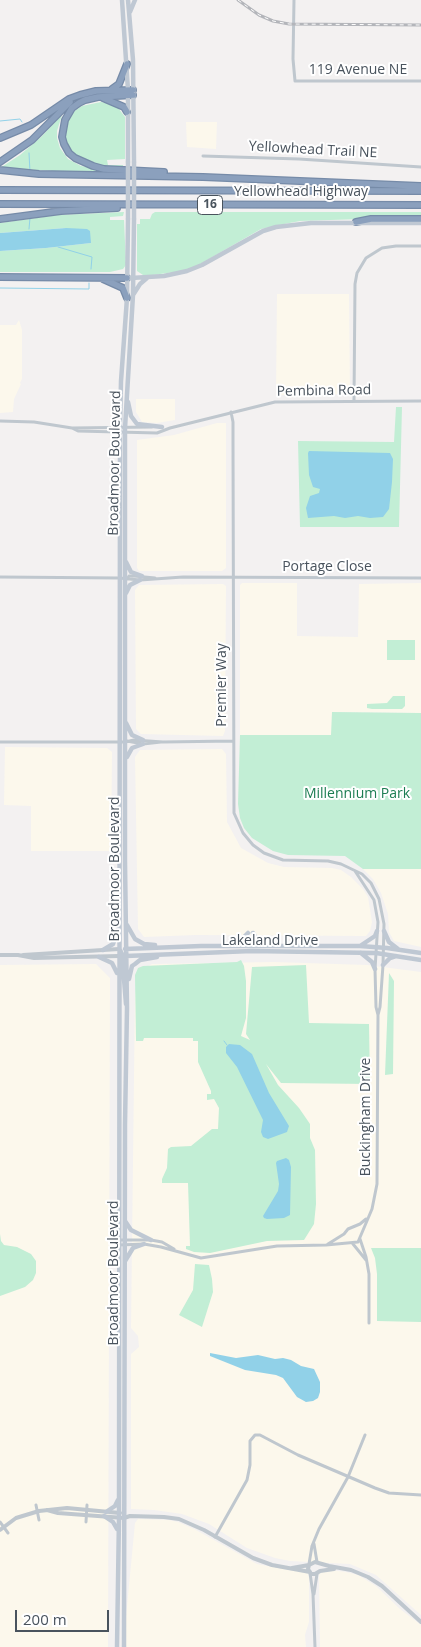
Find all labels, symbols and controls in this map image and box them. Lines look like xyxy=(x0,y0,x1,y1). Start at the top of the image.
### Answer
street label: 119 Avenue NE xyxy=(309,62,407,78)
street label: Yellowhead Trail NE xyxy=(248,138,378,162)
street label: Yellowhead Highway xyxy=(234,184,368,200)
road number: 16 xyxy=(198,196,222,214)
street label: Pembina Road xyxy=(276,382,372,400)
street label: Broadmoor Boulevard xyxy=(105,390,125,536)
street label: Portage Close xyxy=(282,559,372,575)
street label: Premier Way xyxy=(214,643,230,727)
park label: Millennium Park xyxy=(304,786,410,802)
street label: Broadmoor Boulevard xyxy=(107,796,123,942)
street label: Lakeland Drive xyxy=(222,933,318,949)
street label: Buckingham Drive xyxy=(358,1058,374,1176)
street label: Broadmoor Boulevard xyxy=(106,1200,122,1346)
scale bar xyxy=(18,1600,111,1632)
text: 200 m xyxy=(23,1609,67,1629)

